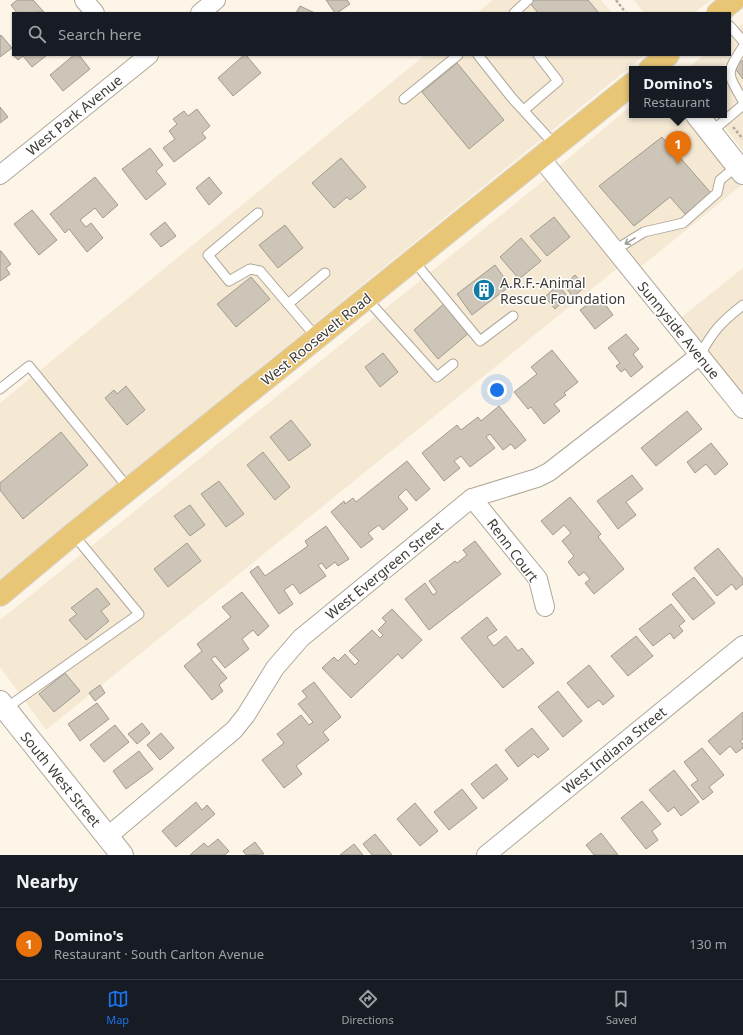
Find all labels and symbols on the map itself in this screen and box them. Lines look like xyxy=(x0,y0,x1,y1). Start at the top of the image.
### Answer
street label: West Park Avenue xyxy=(22,70,126,160)
pin: 1 xyxy=(665,131,691,164)
one-way arrow xyxy=(624,237,636,245)
place label: A.R.F.-Animal Rescue Foundation xyxy=(500,273,626,308)
building icon: A.R.F.-Animal Rescue Foundation xyxy=(471,277,497,303)
street label: Sunnyside Avenue xyxy=(634,277,724,383)
street label: West Roosevelt Road xyxy=(257,289,375,389)
your location xyxy=(487,380,507,400)
street label: Renn Court xyxy=(483,515,543,585)
street label: West Evergreen Street xyxy=(321,517,447,623)
street label: West Indiana Street xyxy=(558,702,670,798)
street label: South West Street xyxy=(17,727,105,831)

